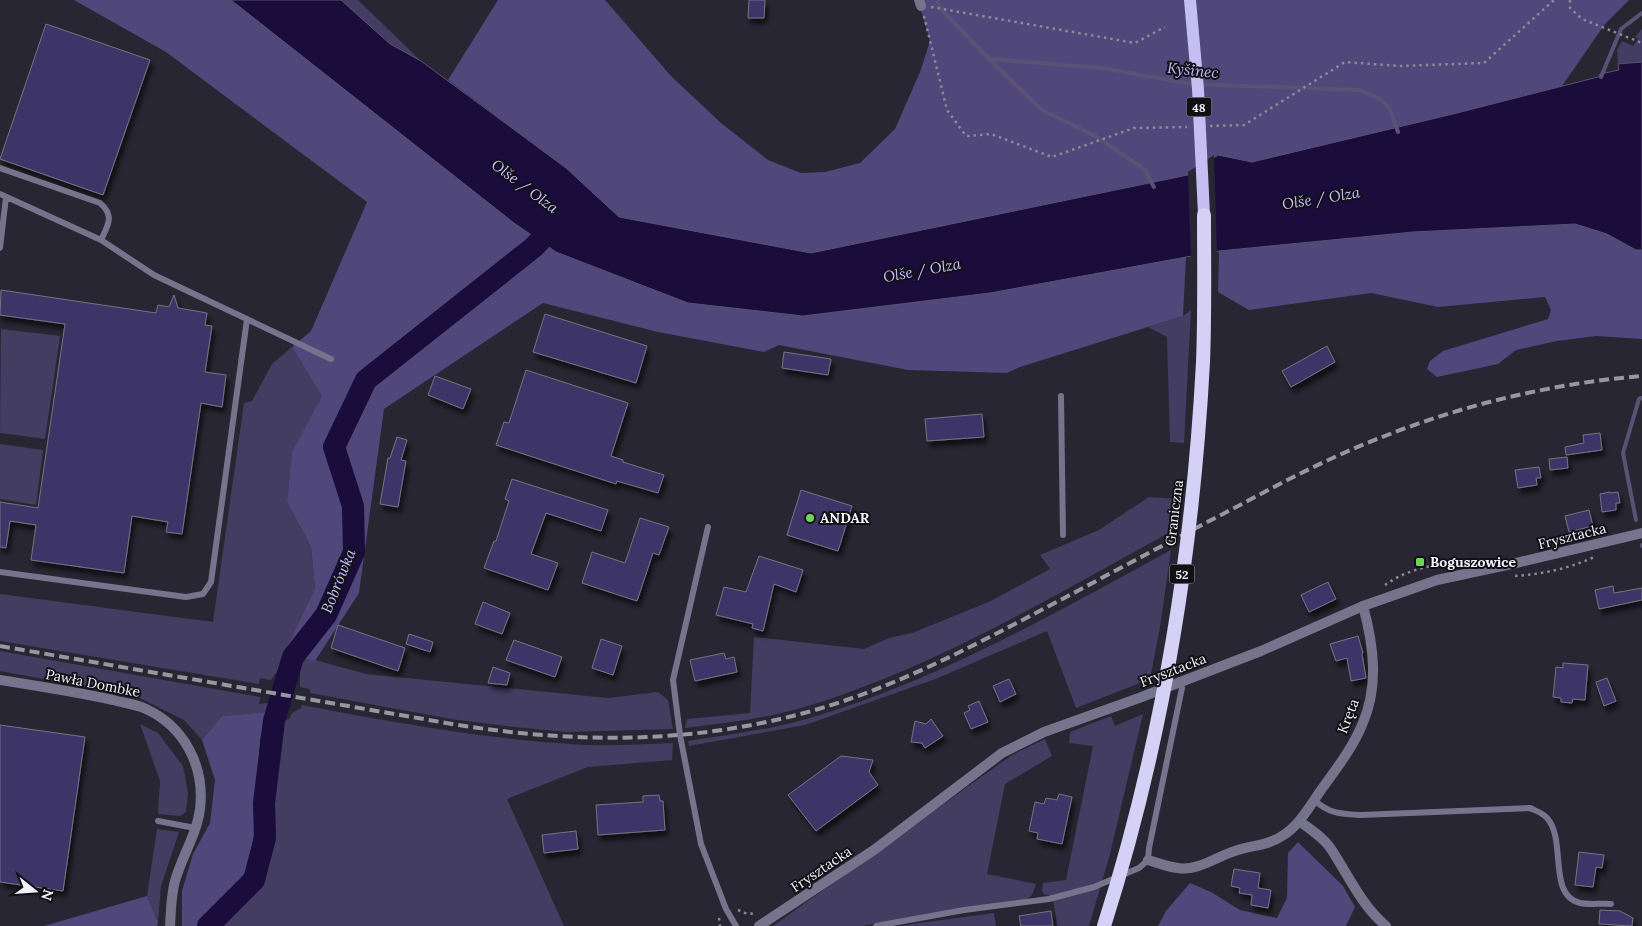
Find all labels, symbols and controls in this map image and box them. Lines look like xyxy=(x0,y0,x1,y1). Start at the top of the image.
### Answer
water label: Kyšinec xyxy=(1166,58,1220,82)
road number: 48 xyxy=(1186,98,1212,116)
water label: Olše / Olza xyxy=(487,155,563,218)
water label: Olše / Olza xyxy=(1281,182,1362,215)
water label: Olše / Olza xyxy=(882,254,963,287)
street label: Graniczna xyxy=(1161,479,1187,547)
place label: ANDAR xyxy=(820,509,870,527)
marker: ANDAR xyxy=(804,512,816,524)
street label: Frysztacka xyxy=(1536,519,1608,553)
water label: Bobrówka xyxy=(317,546,360,616)
place label: Boguszowice xyxy=(1430,553,1517,571)
marker: Boguszowice xyxy=(1414,556,1426,568)
road number: 52 xyxy=(1170,564,1194,584)
street label: Frysztacka xyxy=(1137,649,1209,691)
street label: Pawła Dombke xyxy=(44,665,142,701)
street label: Kręta xyxy=(1333,696,1363,736)
street label: Frysztacka xyxy=(787,842,855,896)
north arrow xyxy=(10,866,60,916)
text: N xyxy=(37,887,58,903)

